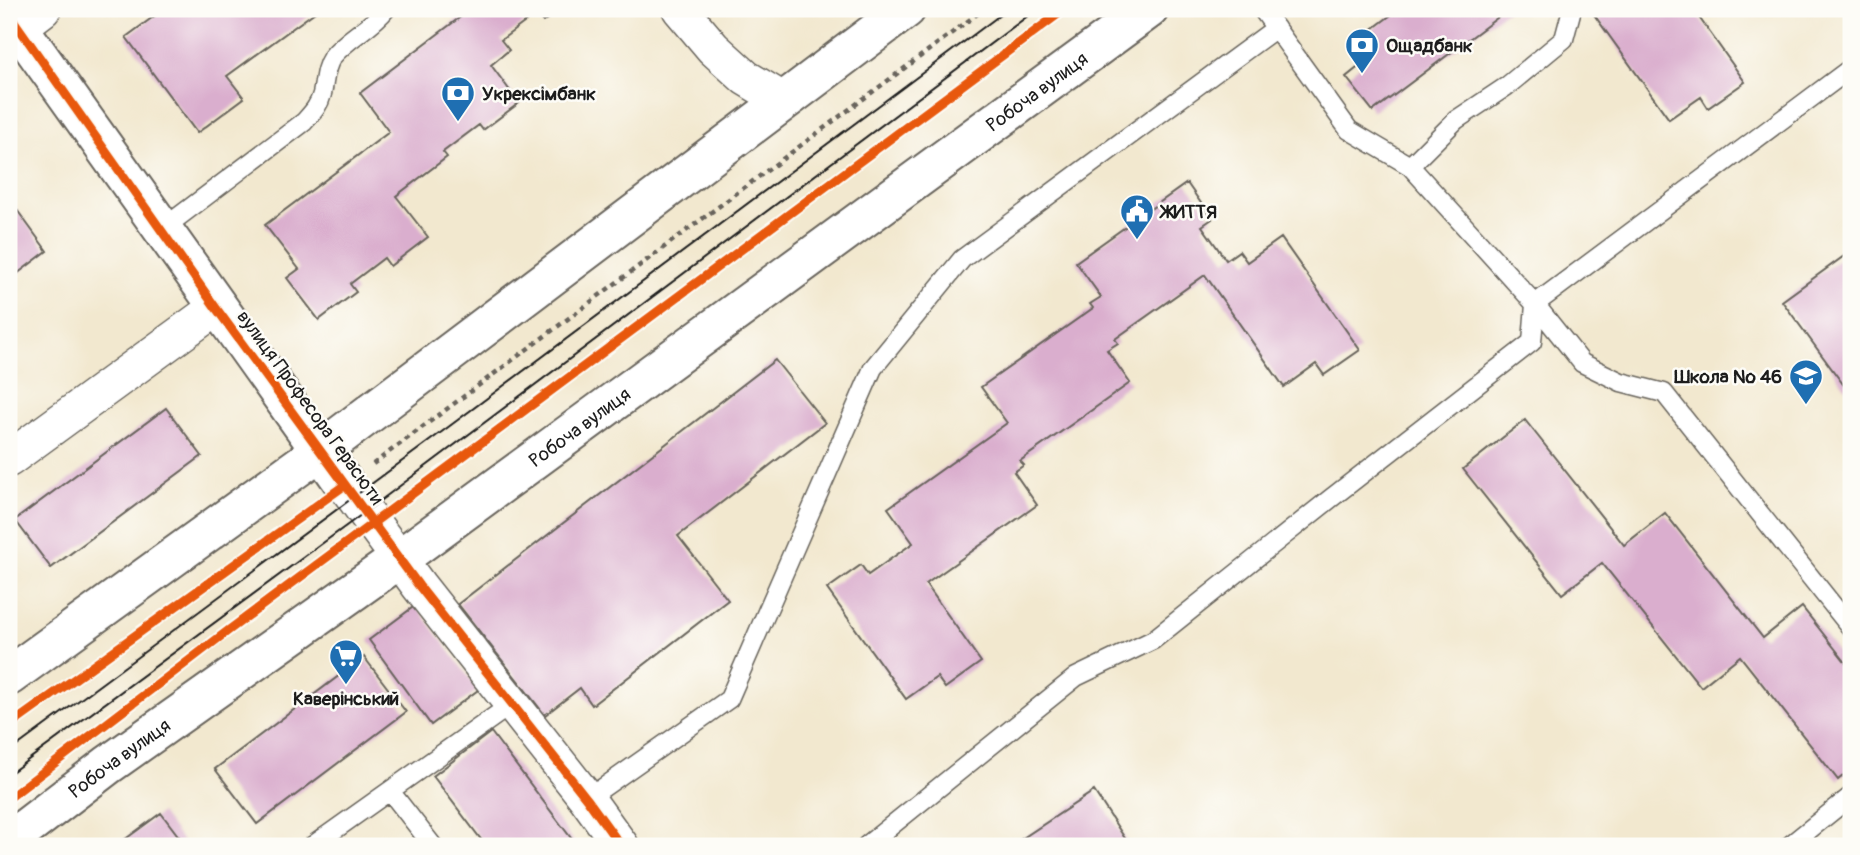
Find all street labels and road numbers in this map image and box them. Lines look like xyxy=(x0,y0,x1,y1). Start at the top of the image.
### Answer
street label: Робоча вулиця xyxy=(982,47,1093,137)
street label: вулиця Професора Герасюти xyxy=(232,306,389,510)
street label: Робоча вулиця xyxy=(524,382,636,473)
street label: Робоча вулиця xyxy=(64,714,175,804)

